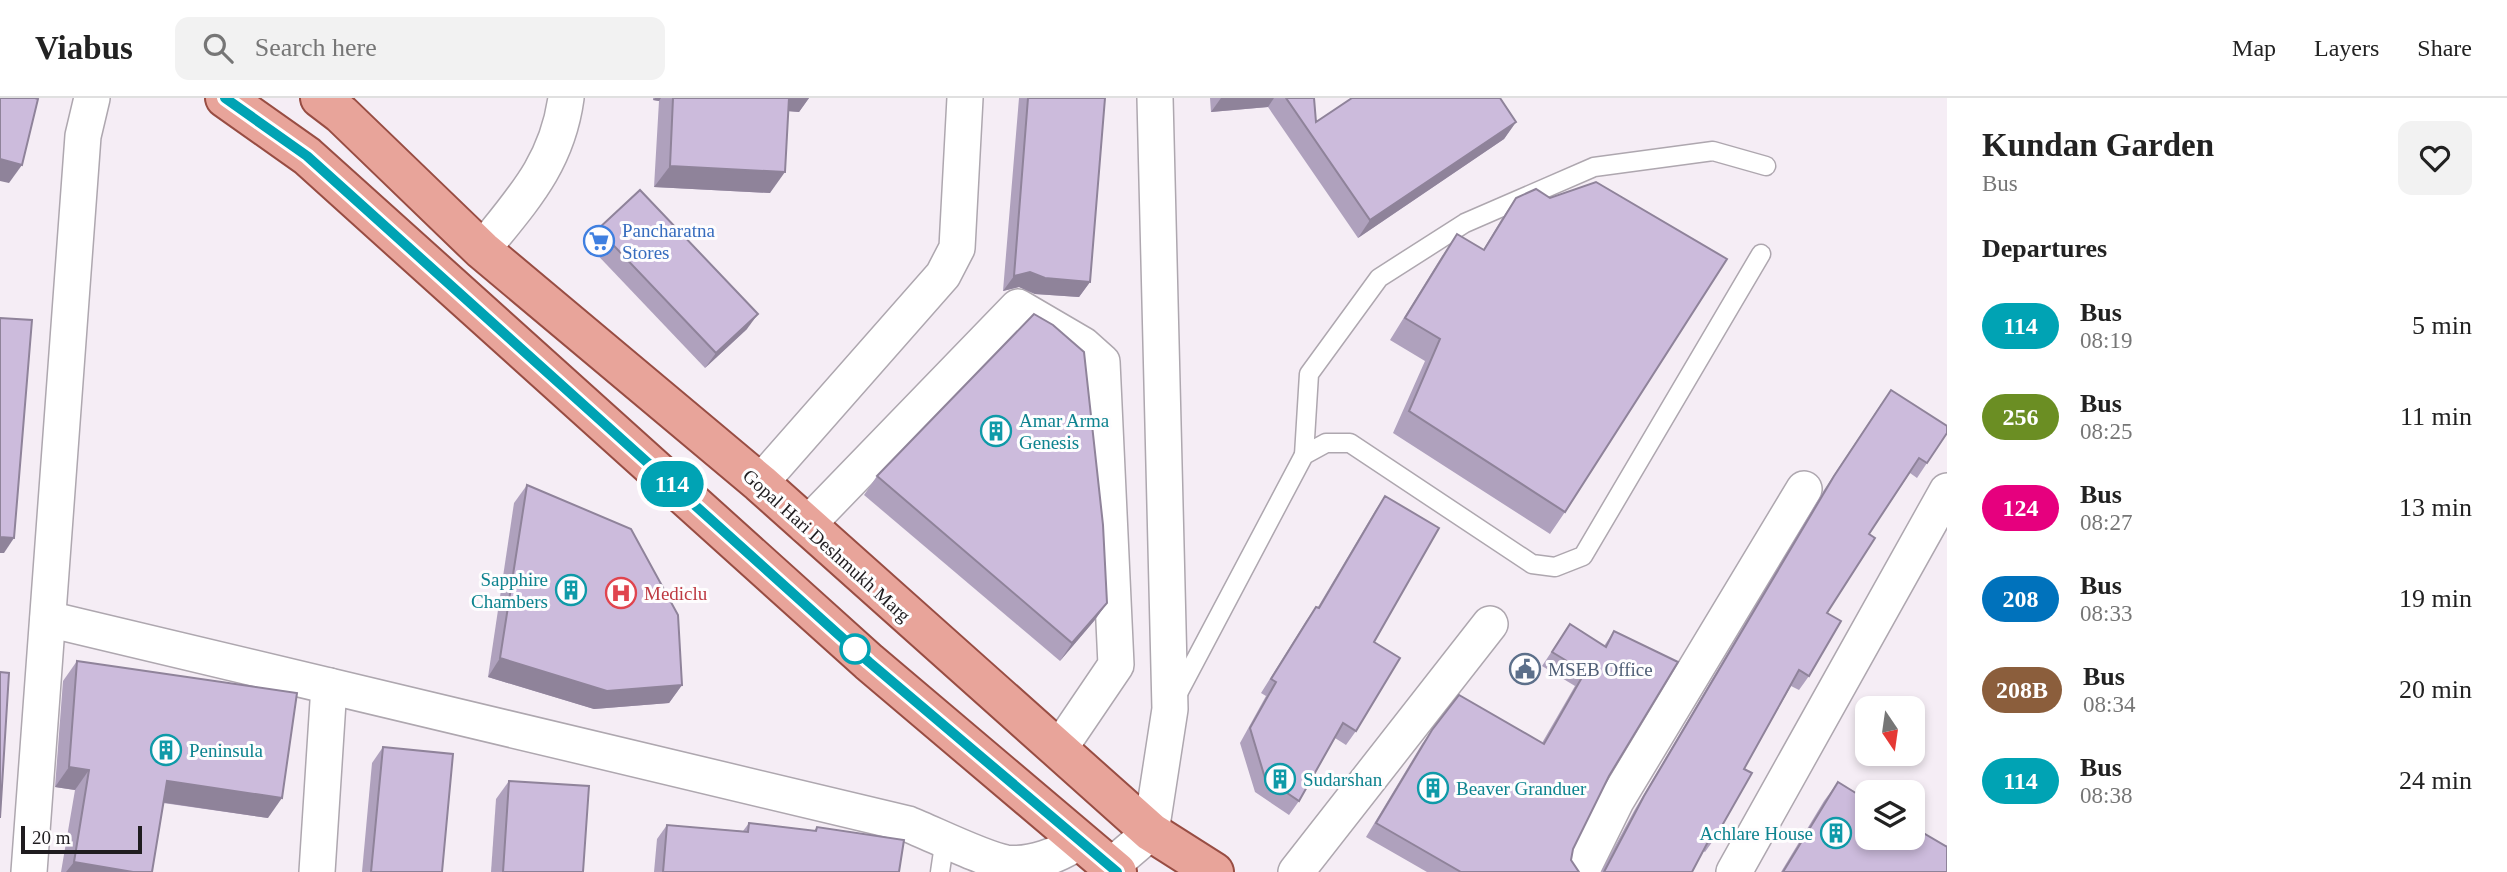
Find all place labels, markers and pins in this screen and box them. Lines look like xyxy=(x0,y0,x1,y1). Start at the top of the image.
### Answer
place label: Pancharatna Stores xyxy=(622,220,715,263)
supermarket icon: Pancharatna Stores xyxy=(582,224,616,258)
place label: Amar Arma Genesis xyxy=(1019,410,1110,453)
building icon: Amar Arma Genesis xyxy=(979,414,1013,448)
place label: Sapphire Chambers xyxy=(471,569,548,612)
building icon: Sapphire Chambers xyxy=(554,573,588,607)
hospital icon: Mediclu xyxy=(604,576,638,610)
place label: Mediclu xyxy=(644,583,708,604)
unlabelled marker xyxy=(840,634,870,664)
public building icon: MSEB Office xyxy=(1508,652,1542,686)
place label: MSEB Office xyxy=(1548,659,1653,680)
building icon: Peninsula xyxy=(149,733,183,767)
place label: Peninsula xyxy=(189,740,263,761)
building icon: Sudarshan xyxy=(1263,762,1297,796)
place label: Sudarshan xyxy=(1303,769,1383,790)
building icon: Beaver Granduer xyxy=(1416,771,1450,805)
place label: Beaver Granduer xyxy=(1456,778,1587,799)
building icon: Achlare House xyxy=(1819,816,1853,850)
place label: Achlare House xyxy=(1700,823,1813,844)

